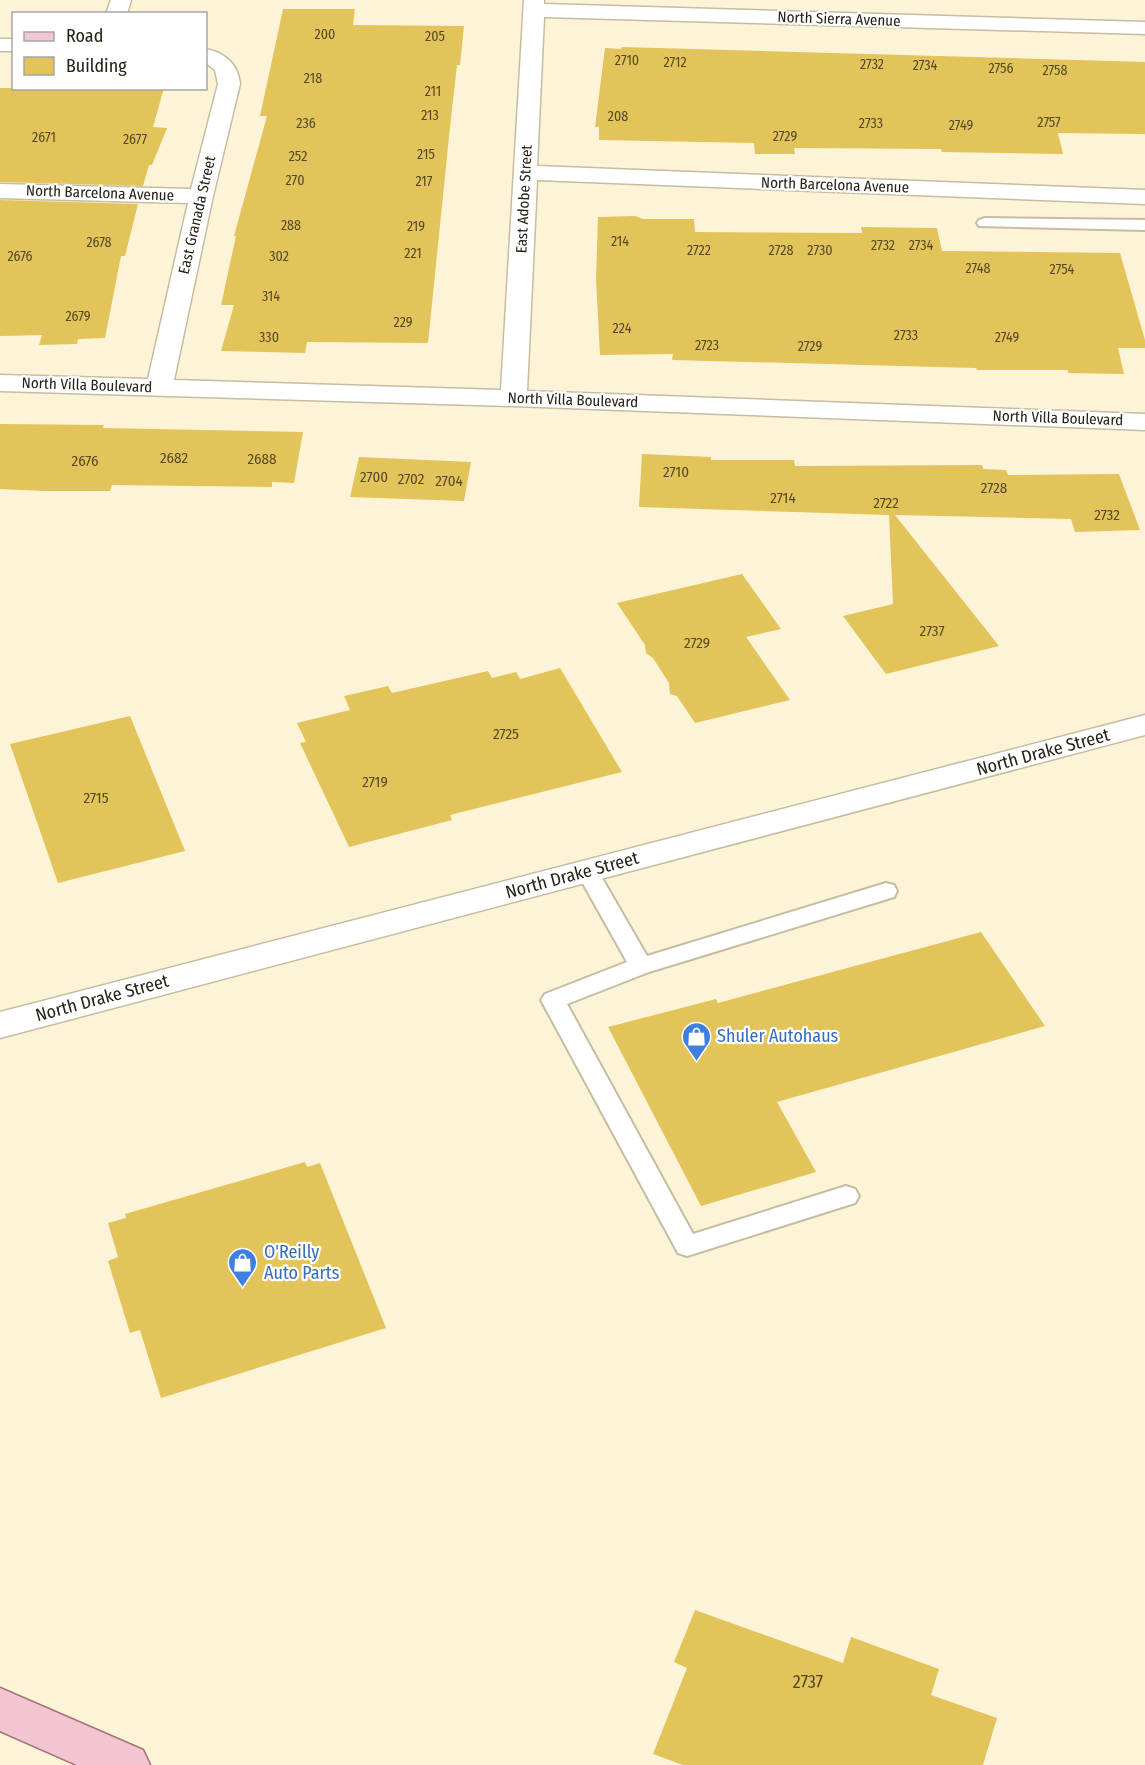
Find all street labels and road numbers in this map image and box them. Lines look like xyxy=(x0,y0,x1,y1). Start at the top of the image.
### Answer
street label: North Sierra Avenue xyxy=(777,8,901,30)
street label: East Adobe Street xyxy=(512,144,536,254)
street label: East Granada Street xyxy=(175,154,219,276)
street label: North Barcelona Avenue xyxy=(761,173,909,197)
street label: North Barcelona Avenue xyxy=(26,181,174,205)
street label: North Villa Boulevard xyxy=(21,374,153,396)
street label: North Villa Boulevard xyxy=(507,389,639,411)
street label: North Villa Boulevard xyxy=(992,407,1124,429)
street label: North Drake Street xyxy=(974,724,1112,780)
street label: North Drake Street xyxy=(503,847,641,903)
street label: North Drake Street xyxy=(33,970,171,1026)

